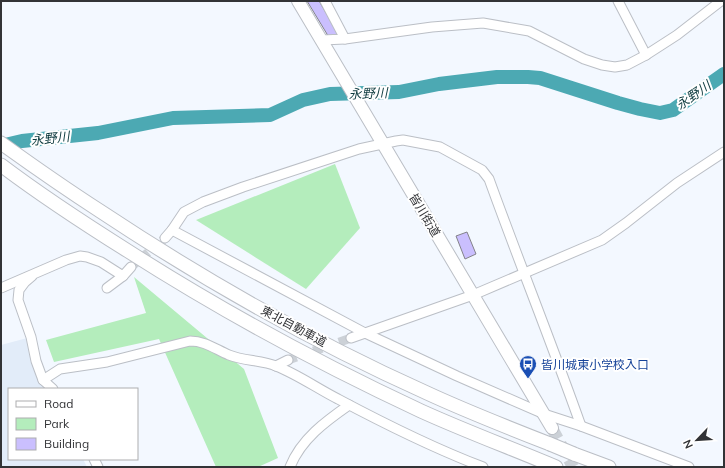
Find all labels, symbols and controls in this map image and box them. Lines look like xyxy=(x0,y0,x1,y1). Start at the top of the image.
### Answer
water label: 永野川 xyxy=(672,76,715,113)
water label: 永野川 xyxy=(348,84,390,102)
water label: 永野川 xyxy=(30,128,72,148)
street label: 皆川街道 xyxy=(406,191,444,239)
street label: 東北自動車道 xyxy=(259,302,329,350)
bus stop icon: 皆川城東小学校入口 xyxy=(518,354,538,379)
place label: 皆川城東小学校入口 xyxy=(541,357,649,372)
legend xyxy=(8,388,138,460)
text: Road xyxy=(44,396,73,411)
text: Park xyxy=(44,416,70,431)
north arrow xyxy=(677,420,717,460)
text: Building xyxy=(44,436,89,451)
text: N xyxy=(680,438,696,451)

